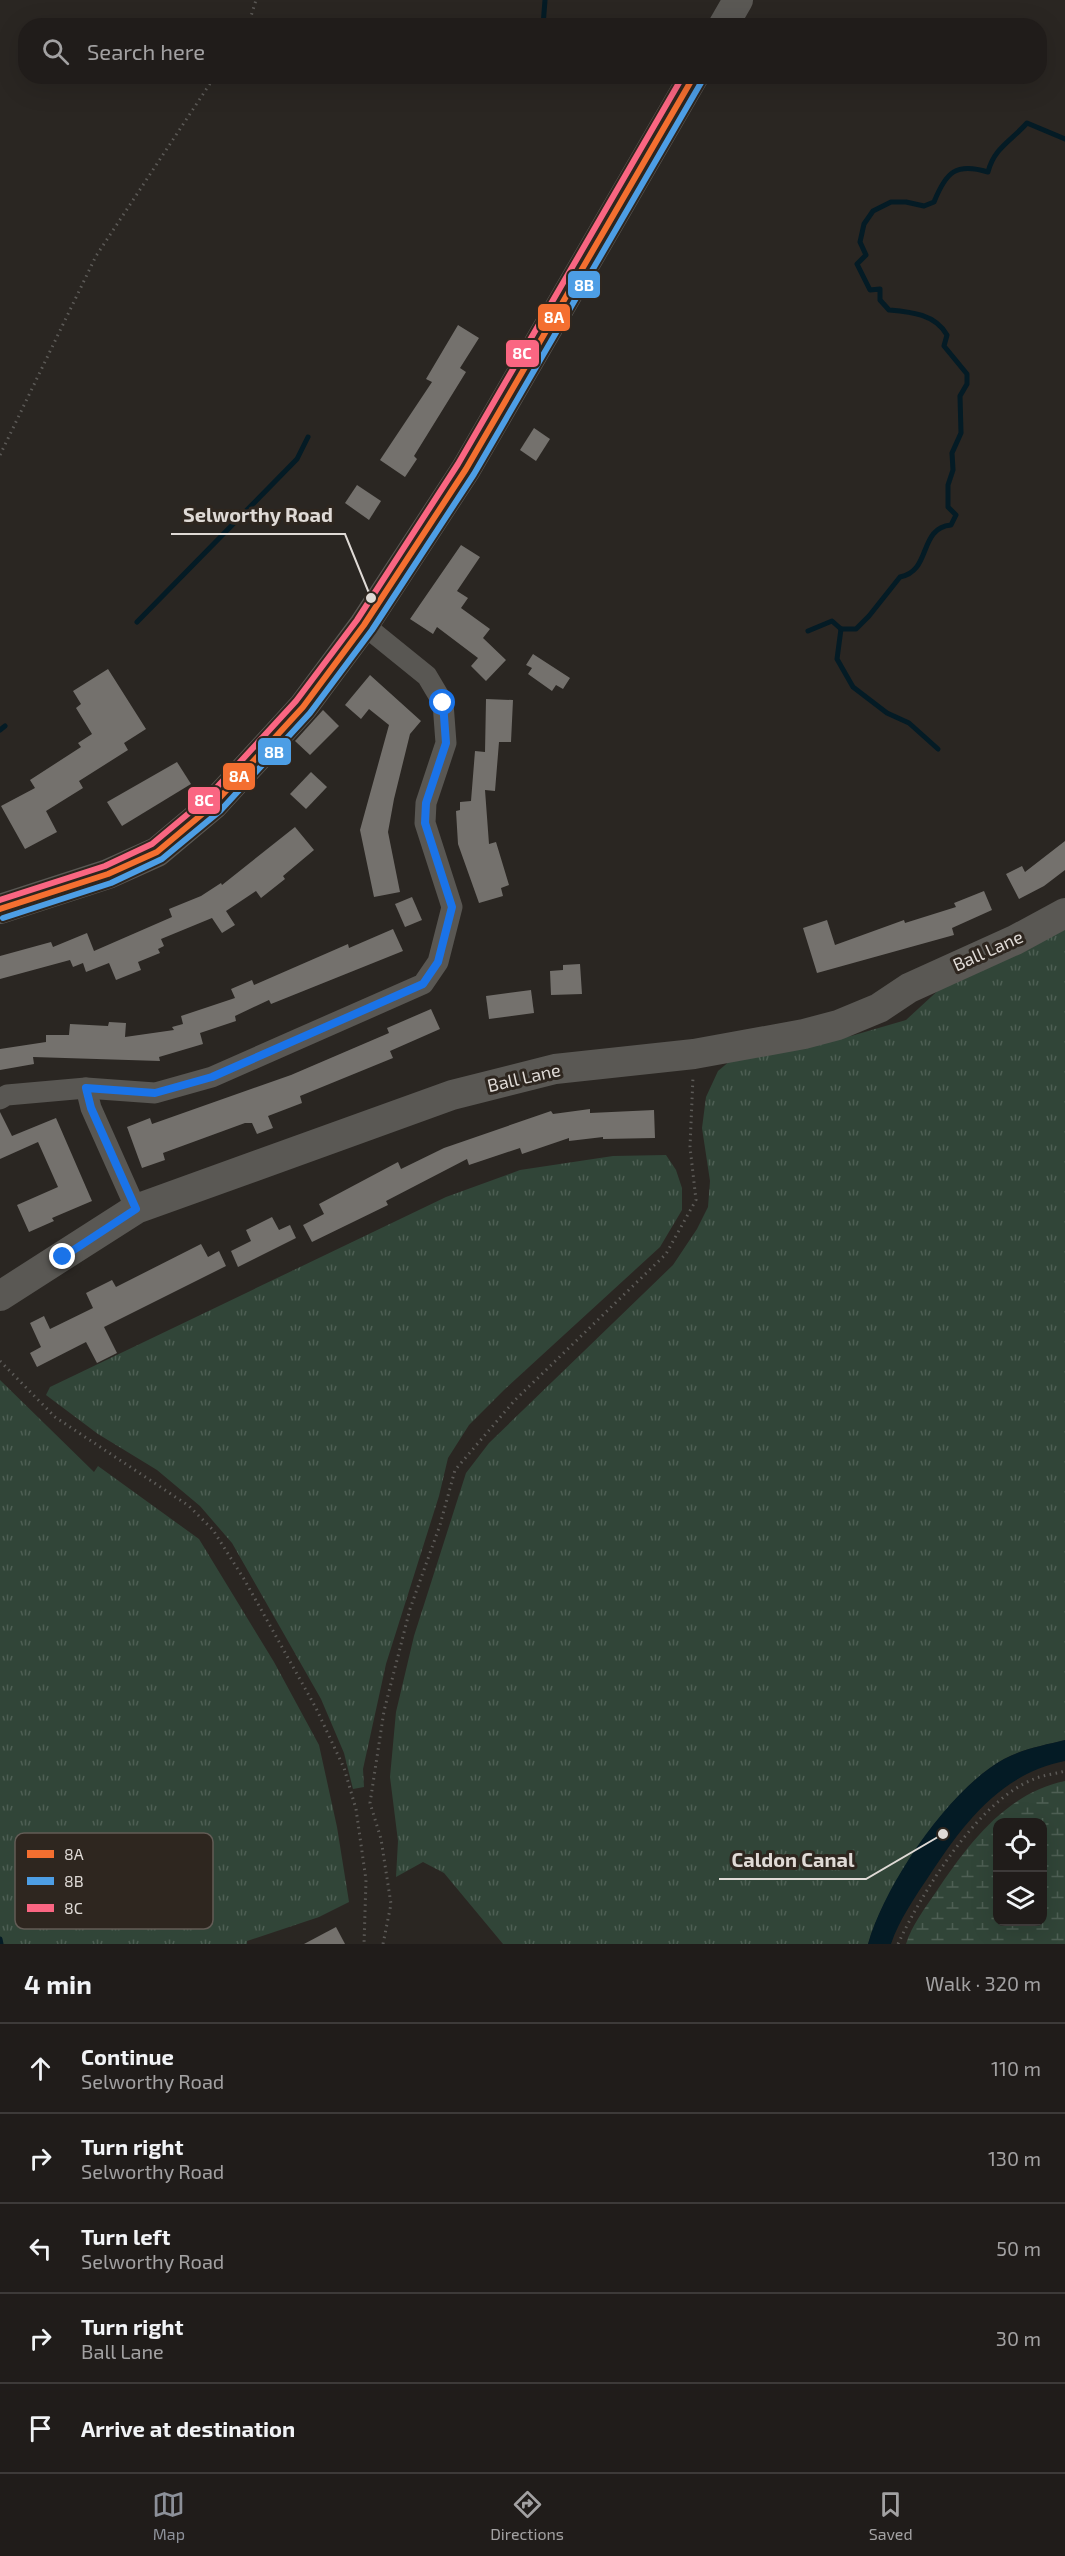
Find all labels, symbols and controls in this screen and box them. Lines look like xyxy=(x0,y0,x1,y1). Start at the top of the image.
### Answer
search box xyxy=(18,18,1047,84)
icon: search xyxy=(39,35,72,68)
text: Search here xyxy=(87,38,205,64)
line badge: 8B xyxy=(567,270,601,299)
text: 8B xyxy=(574,275,594,294)
line badge: 8A xyxy=(537,303,571,332)
text: 8A xyxy=(544,307,565,326)
line badge: 8C xyxy=(505,339,540,368)
text: 8C xyxy=(512,343,532,362)
callout: Selworthy Road xyxy=(171,496,345,534)
text: Selworthy Road xyxy=(183,502,333,527)
route start xyxy=(429,689,455,715)
line badge: 8B xyxy=(257,737,292,766)
text: 8B xyxy=(264,742,284,761)
line badge: 8A xyxy=(222,762,256,791)
text: 8A xyxy=(229,766,250,785)
line badge: 8C xyxy=(187,786,221,815)
text: 8C xyxy=(194,790,214,809)
street label: Ball Lane xyxy=(949,925,1026,975)
street label: Ball Lane xyxy=(485,1058,563,1096)
route end xyxy=(49,1243,75,1269)
map controls xyxy=(993,1818,1047,1926)
button: locate xyxy=(993,1818,1047,1872)
legend xyxy=(15,1833,213,1929)
callout: Caldon Canal xyxy=(719,1841,866,1879)
text: 8A xyxy=(64,1844,84,1863)
text: Caldon Canal xyxy=(732,1847,855,1871)
text: 8B xyxy=(64,1871,84,1890)
button: layers xyxy=(993,1872,1047,1926)
text: 8C xyxy=(64,1898,83,1917)
text: 4 min xyxy=(24,1968,92,1999)
text: Walk · 320 m xyxy=(925,1971,1041,1995)
text: Continue xyxy=(81,2043,174,2069)
icon: ahead xyxy=(24,2052,57,2085)
text: 110 m xyxy=(991,2056,1041,2080)
text: Selworthy Road xyxy=(81,2069,224,2093)
text: Turn right xyxy=(81,2133,183,2159)
icon: right xyxy=(24,2142,57,2175)
text: 130 m xyxy=(988,2146,1041,2170)
text: Selworthy Road xyxy=(81,2159,224,2183)
text: Turn left xyxy=(81,2223,170,2249)
icon: left xyxy=(24,2232,57,2265)
text: 50 m xyxy=(996,2236,1041,2260)
text: Selworthy Road xyxy=(81,2249,224,2273)
text: Turn right xyxy=(81,2313,183,2339)
icon: right xyxy=(24,2322,57,2355)
text: 30 m xyxy=(996,2326,1041,2350)
text: Ball Lane xyxy=(81,2339,164,2363)
icon: arrive xyxy=(24,2412,57,2445)
text: Arrive at destination xyxy=(81,2415,295,2441)
tab: Map xyxy=(152,2488,185,2543)
tab: Directions xyxy=(490,2488,564,2543)
tab: Saved xyxy=(869,2488,913,2543)

